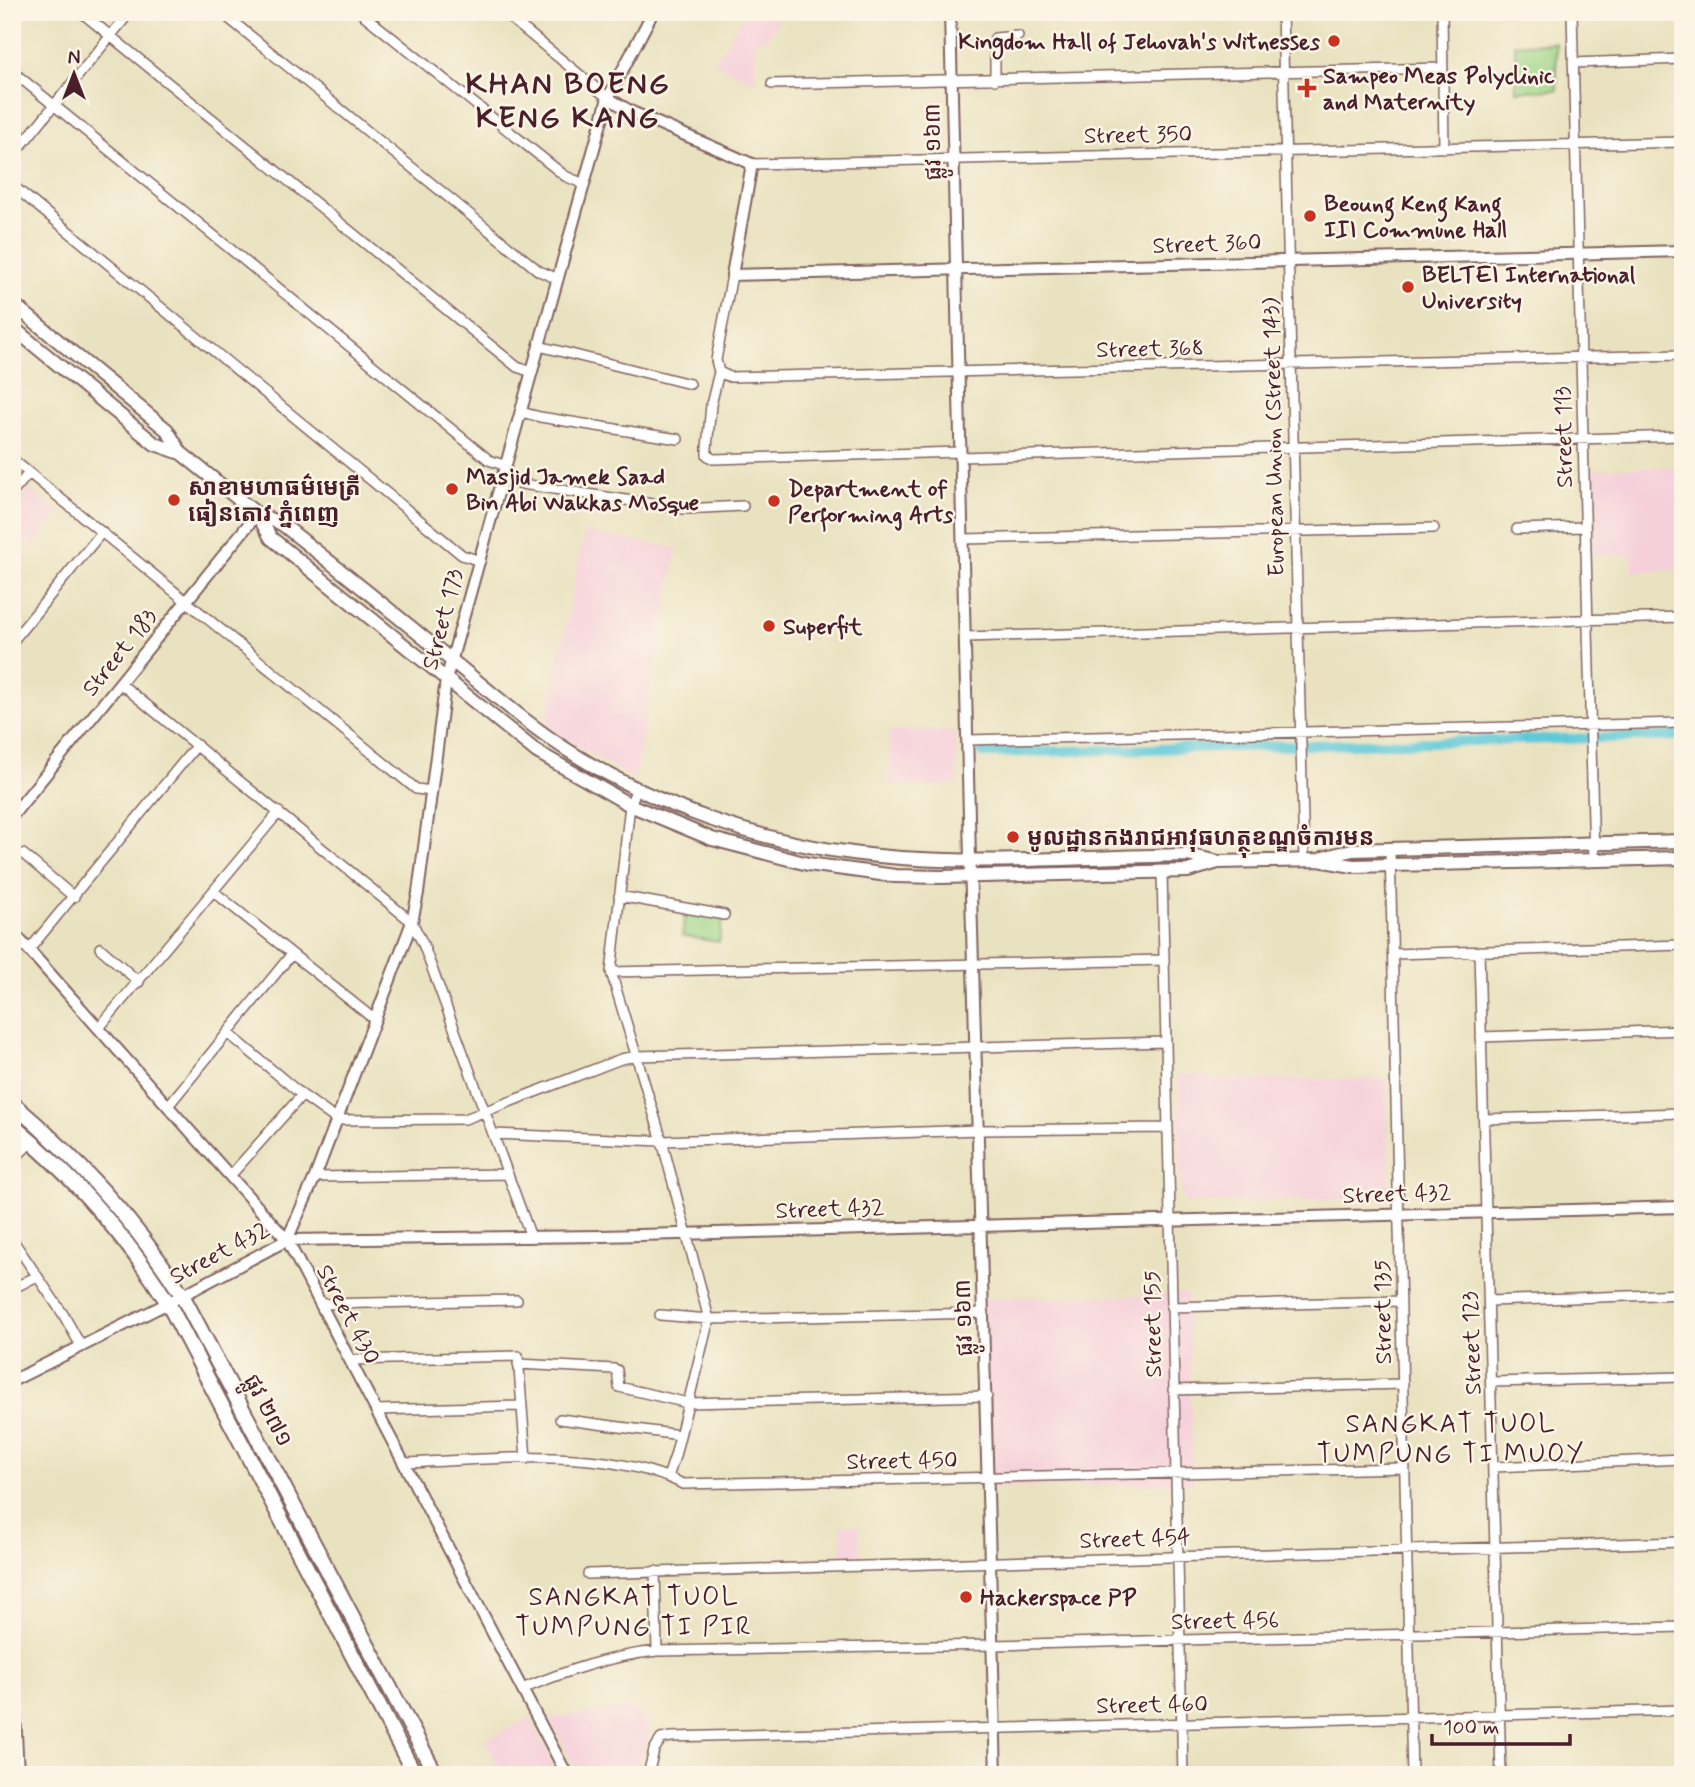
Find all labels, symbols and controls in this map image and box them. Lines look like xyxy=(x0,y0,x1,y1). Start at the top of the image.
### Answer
place label: Kingdom Hall of Jehovah's Witnesses xyxy=(958,28,1321,60)
marker: Kingdom Hall of Jehovah's Witnesses xyxy=(1326,33,1342,49)
north arrow xyxy=(38,38,108,108)
text: N xyxy=(68,46,80,71)
place label: Sampeo Meas Polyclinic and Maternity xyxy=(1323,62,1555,118)
district label: KHAN BOENG KENG KANG xyxy=(466,65,670,138)
marker: Sampeo Meas Polyclinic and Maternity xyxy=(1297,78,1317,98)
street label: ផ្លូវ ១៦៣ xyxy=(918,103,954,181)
street label: Street 350 xyxy=(1084,120,1193,152)
place label: Beoung Keng Kang III Commune Hall xyxy=(1324,190,1507,246)
marker: Beoung Keng Kang III Commune Hall xyxy=(1302,208,1318,224)
street label: Street 360 xyxy=(1152,228,1262,262)
place label: BELTEI International University xyxy=(1422,261,1636,317)
marker: BELTEI International University xyxy=(1400,279,1416,295)
street label: European Union (Street 143) xyxy=(1258,297,1292,577)
street label: Street 368 xyxy=(1096,334,1204,366)
street label: Street 113 xyxy=(1549,386,1581,488)
place label: Masjid Jamek Saad Bin Abi Wakkas Mosque xyxy=(466,463,699,519)
place label: សាខាមហាធម៌មេត្រី ធៀនតោវ ភ្នំពេញ xyxy=(188,473,361,530)
place label: Department of Performing Arts xyxy=(788,475,954,532)
marker: Masjid Jamek Saad Bin Abi Wakkas Mosque xyxy=(444,481,460,497)
marker: សាខាមហាធម៌មេត្រី ធៀនតោវ ភ្នំពេញ xyxy=(166,492,182,508)
marker: Department of Performing Arts xyxy=(766,493,782,509)
street label: Street 173 xyxy=(416,566,472,673)
street label: Street 183 xyxy=(76,603,165,703)
place label: Superfit xyxy=(783,613,863,643)
marker: Superfit xyxy=(761,618,777,634)
place label: មូលដ្ឋានកងរាជអាវុធហត្ថុខណ្ឌចំការមន xyxy=(1027,824,1374,858)
marker: មូលដ្ឋានកងរាជអាវុធហត្ថុខណ្ឌចំការមន xyxy=(1005,829,1021,845)
street label: Street 432 xyxy=(1342,1178,1452,1212)
street label: Street 432 xyxy=(775,1193,885,1227)
street label: Street 432 xyxy=(165,1215,275,1293)
street label: Street 135 xyxy=(1368,1259,1400,1365)
street label: Street 430 xyxy=(308,1260,386,1370)
street label: Street 155 xyxy=(1138,1270,1170,1378)
street label: ផ្លូវ ១៦៣ xyxy=(949,1279,986,1357)
street label: Street 123 xyxy=(1456,1291,1490,1395)
street label: ផ្លូវ ២៧១ xyxy=(231,1369,299,1455)
district label: SANGKAT TUOL TUMPUNG TI MUOY xyxy=(1317,1408,1585,1472)
street label: Street 450 xyxy=(846,1446,958,1478)
street label: Street 454 xyxy=(1079,1523,1191,1557)
district label: SANGKAT TUOL TUMPUNG TI PIR xyxy=(515,1581,753,1645)
place label: Hackerspace PP xyxy=(980,1584,1137,1614)
marker: Hackerspace PP xyxy=(958,1589,974,1605)
street label: Street 456 xyxy=(1171,1606,1280,1638)
street label: Street 460 xyxy=(1096,1690,1208,1722)
scale bar xyxy=(1432,1703,1571,1747)
text: 100 m xyxy=(1443,1714,1499,1742)

